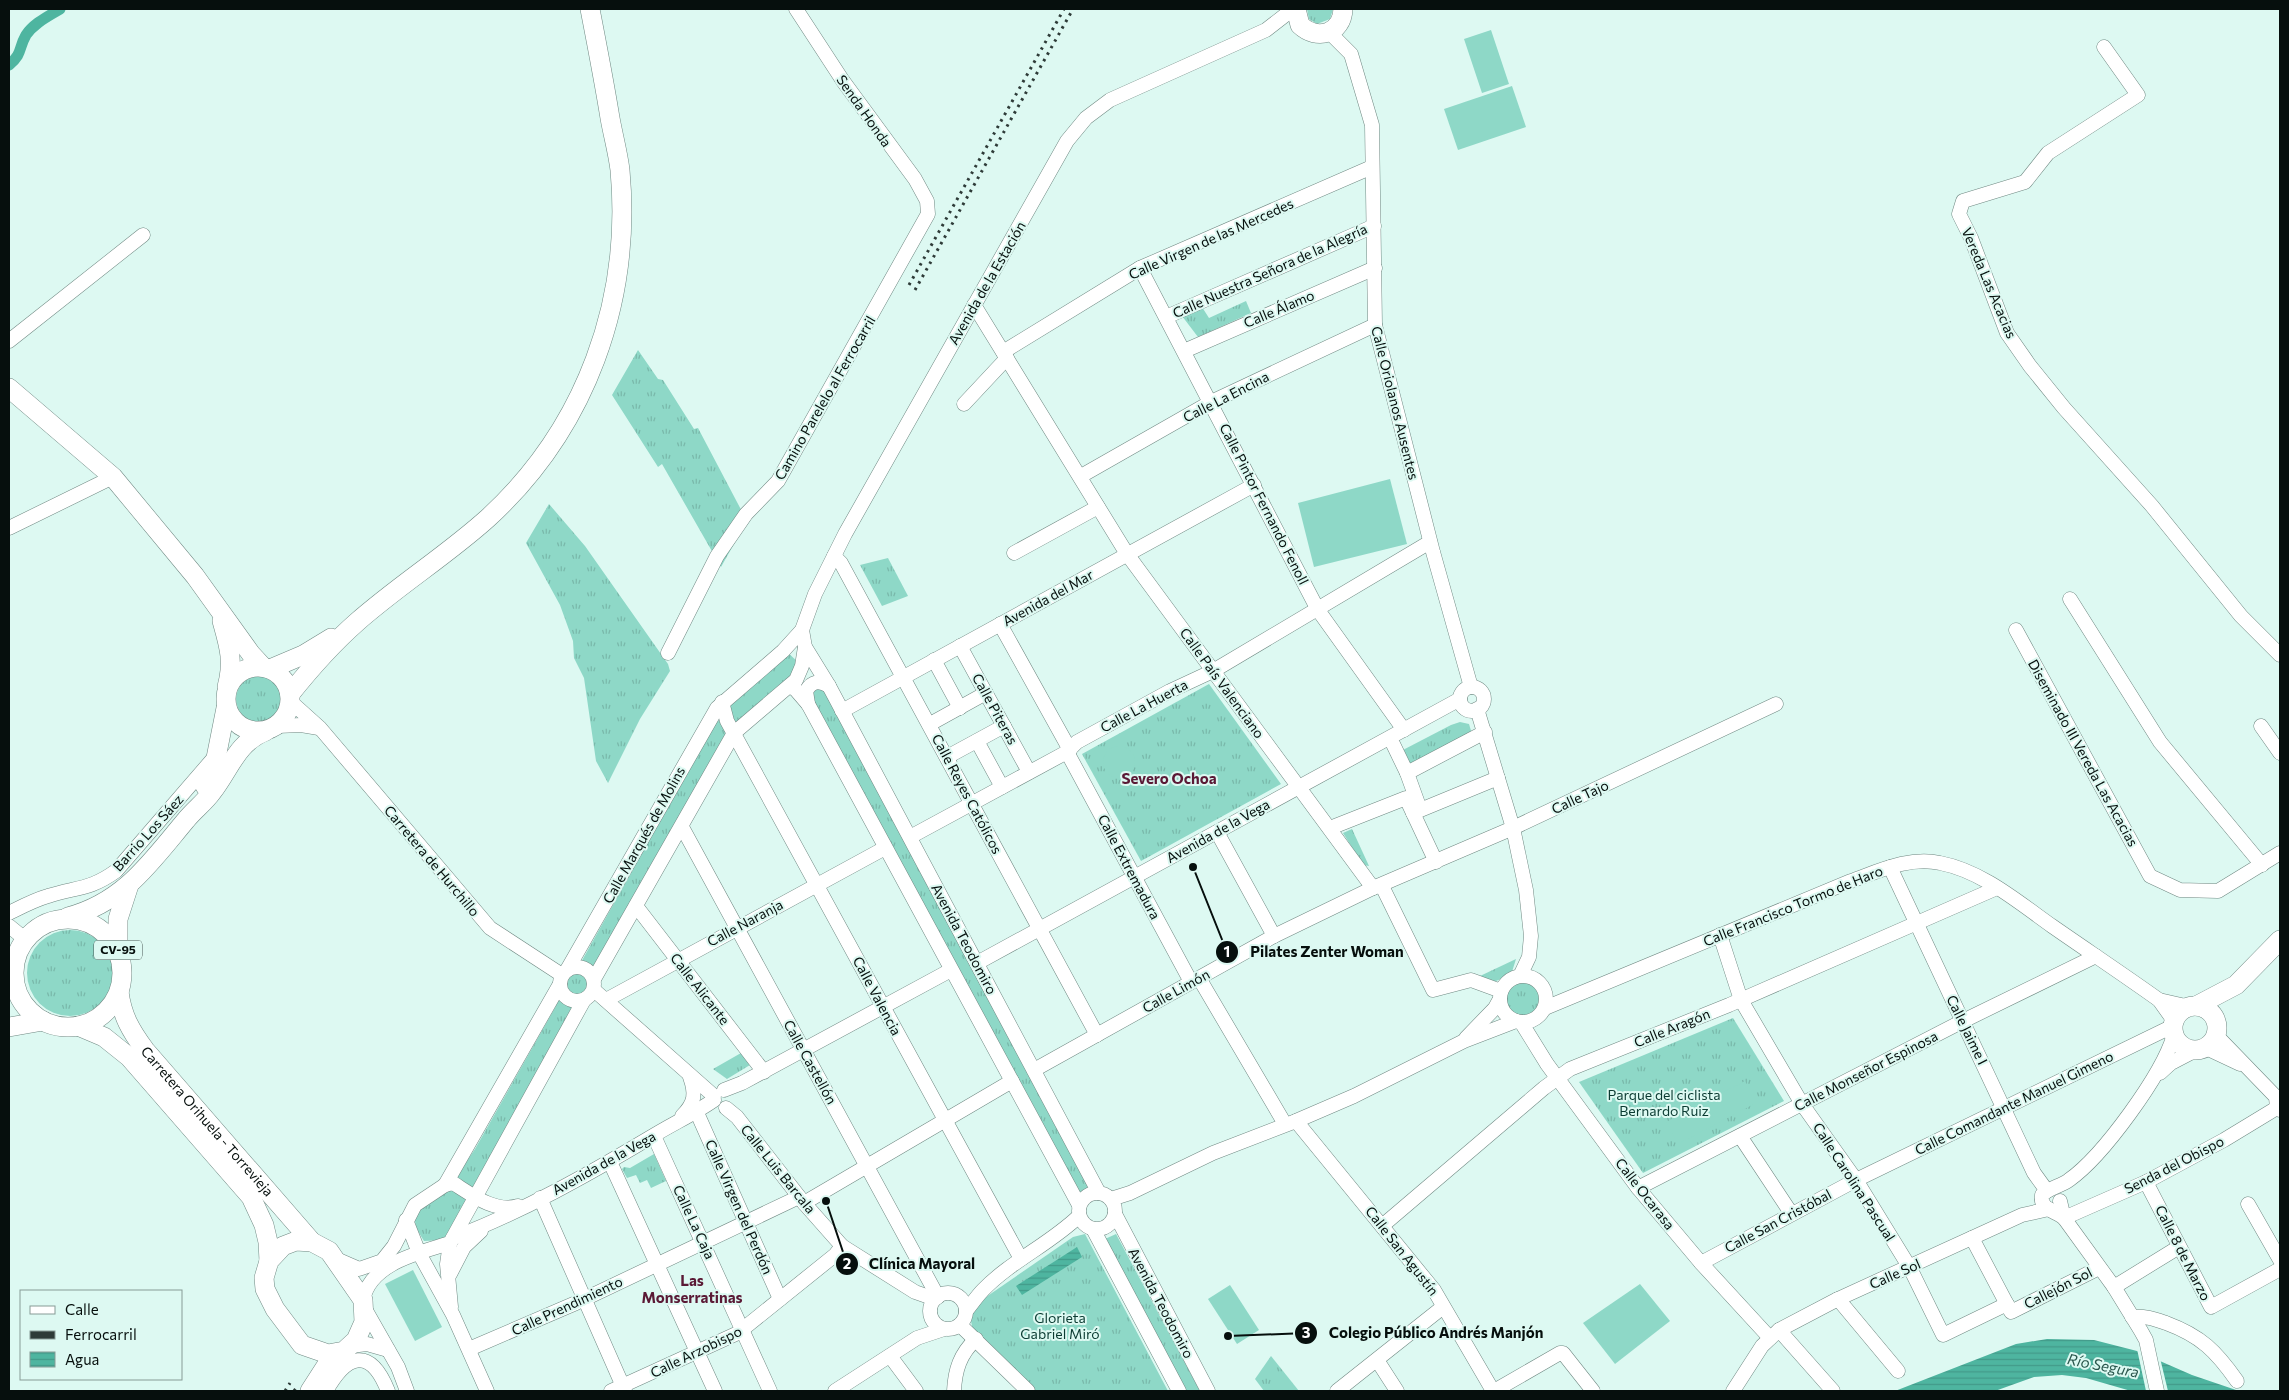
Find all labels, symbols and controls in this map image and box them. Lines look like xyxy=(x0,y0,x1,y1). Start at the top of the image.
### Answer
street label: Senda Honda xyxy=(833,71,895,150)
street label: Calle Virgen de las Mercedes xyxy=(1126,194,1296,283)
street label: Avenida de la Estación xyxy=(944,218,1029,347)
street label: Calle Nuestra Señora de la Alegría xyxy=(1170,220,1370,321)
street label: Vereda Las Acacias xyxy=(1958,225,2021,341)
street label: Calle Álamo xyxy=(1241,286,1317,331)
street label: Camino Parelelo al Ferrocarril xyxy=(771,313,879,483)
street label: Calle Oriolanos Ausentes xyxy=(1368,324,1423,481)
street label: Calle La Encina xyxy=(1180,368,1272,426)
street label: Calle Pintor Fernando Fenoll xyxy=(1216,420,1313,587)
street label: Avenida del Mar xyxy=(999,565,1096,629)
street label: Calle País Valenciano xyxy=(1177,624,1268,741)
street label: Diseminado III Vereda Las Acacias xyxy=(2025,656,2142,849)
street label: Calle Piteras xyxy=(969,670,1022,747)
street label: Calle La Huerta xyxy=(1097,675,1190,736)
street label: Calle Reyes Católicos xyxy=(929,731,1006,857)
street label: Calle Marqués de Molins xyxy=(599,763,688,906)
district label: Severo Ochoa xyxy=(1121,769,1217,787)
street label: Calle Tajo xyxy=(1548,776,1611,817)
street label: Barrio Los Sáez xyxy=(109,791,187,875)
street label: Avenida de la Vega xyxy=(1163,795,1272,866)
street label: Carretera de Hurchillo xyxy=(381,802,484,920)
street label: Calle Extremadura xyxy=(1095,811,1164,922)
street label: Calle Francisco Tormo de Haro xyxy=(1700,862,1885,949)
street label: Avenida Teodomiro xyxy=(928,881,1001,997)
street label: Calle Naranja xyxy=(704,895,786,950)
callout: Pilates Zenter Woman xyxy=(1215,937,1413,967)
road number: CV-95 xyxy=(94,940,142,960)
text: 1 xyxy=(1224,942,1230,960)
text: Pilates Zenter Woman xyxy=(1250,942,1404,960)
street label: Calle Alicante xyxy=(667,949,734,1028)
street label: Calle Valencia xyxy=(849,953,905,1038)
street label: Calle Limón xyxy=(1139,965,1212,1016)
street label: Calle Jaime I xyxy=(1943,992,1992,1067)
street label: Calle Aragón xyxy=(1631,1005,1712,1050)
street label: Calle Castellón xyxy=(780,1017,841,1107)
street label: Calle Monseñor Espinosa xyxy=(1791,1027,1940,1114)
street label: Carretera Orihuela - Torrevieja xyxy=(138,1043,277,1200)
street label: Calle Comandante Manuel Gimeno xyxy=(1912,1047,2116,1158)
park label: Parque del ciclista Bernardo Ruiz xyxy=(1607,1086,1721,1119)
street label: Calle Carolina Pascual xyxy=(1810,1119,1899,1244)
street label: Calle Luis Barcala xyxy=(737,1121,819,1217)
street label: Avenida de la Vega xyxy=(549,1127,658,1198)
street label: Senda del Obispo xyxy=(2121,1132,2227,1197)
street label: Calle Virgen del Perdón xyxy=(702,1137,777,1277)
street label: Calle Ocarasa xyxy=(1612,1154,1679,1233)
street label: Calle La Caja xyxy=(670,1182,719,1262)
street label: Calle San Cristóbal xyxy=(1721,1185,1834,1256)
street label: Calle 8 de Marzo xyxy=(2152,1202,2215,1303)
street label: Calle San Agustín xyxy=(1362,1203,1443,1299)
street label: Avenida Teodomiro xyxy=(1125,1245,1198,1361)
callout: Clínica Mayoral xyxy=(834,1249,986,1279)
text: 2 xyxy=(843,1254,851,1272)
text: Clínica Mayoral xyxy=(869,1254,975,1272)
street label: Calle Sol xyxy=(1867,1255,1923,1292)
street label: Callejón Sol xyxy=(2021,1263,2095,1312)
district label: Las Monserratinas xyxy=(641,1271,743,1306)
street label: Calle Prendimiento xyxy=(509,1272,625,1339)
legend xyxy=(20,1290,182,1380)
text: Calle xyxy=(65,1300,99,1318)
park label: Glorieta Gabriel Miró xyxy=(1020,1309,1100,1342)
callout: Colegio Público Andrés Manjón xyxy=(1294,1318,1553,1348)
street label: Calle Arzobispo xyxy=(647,1322,744,1381)
text: 3 xyxy=(1302,1323,1311,1341)
text: Colegio Público Andrés Manjón xyxy=(1329,1323,1543,1341)
text: Ferrocarril xyxy=(65,1325,137,1343)
water label: Río Segura xyxy=(2066,1349,2141,1381)
text: Agua xyxy=(65,1350,99,1368)

